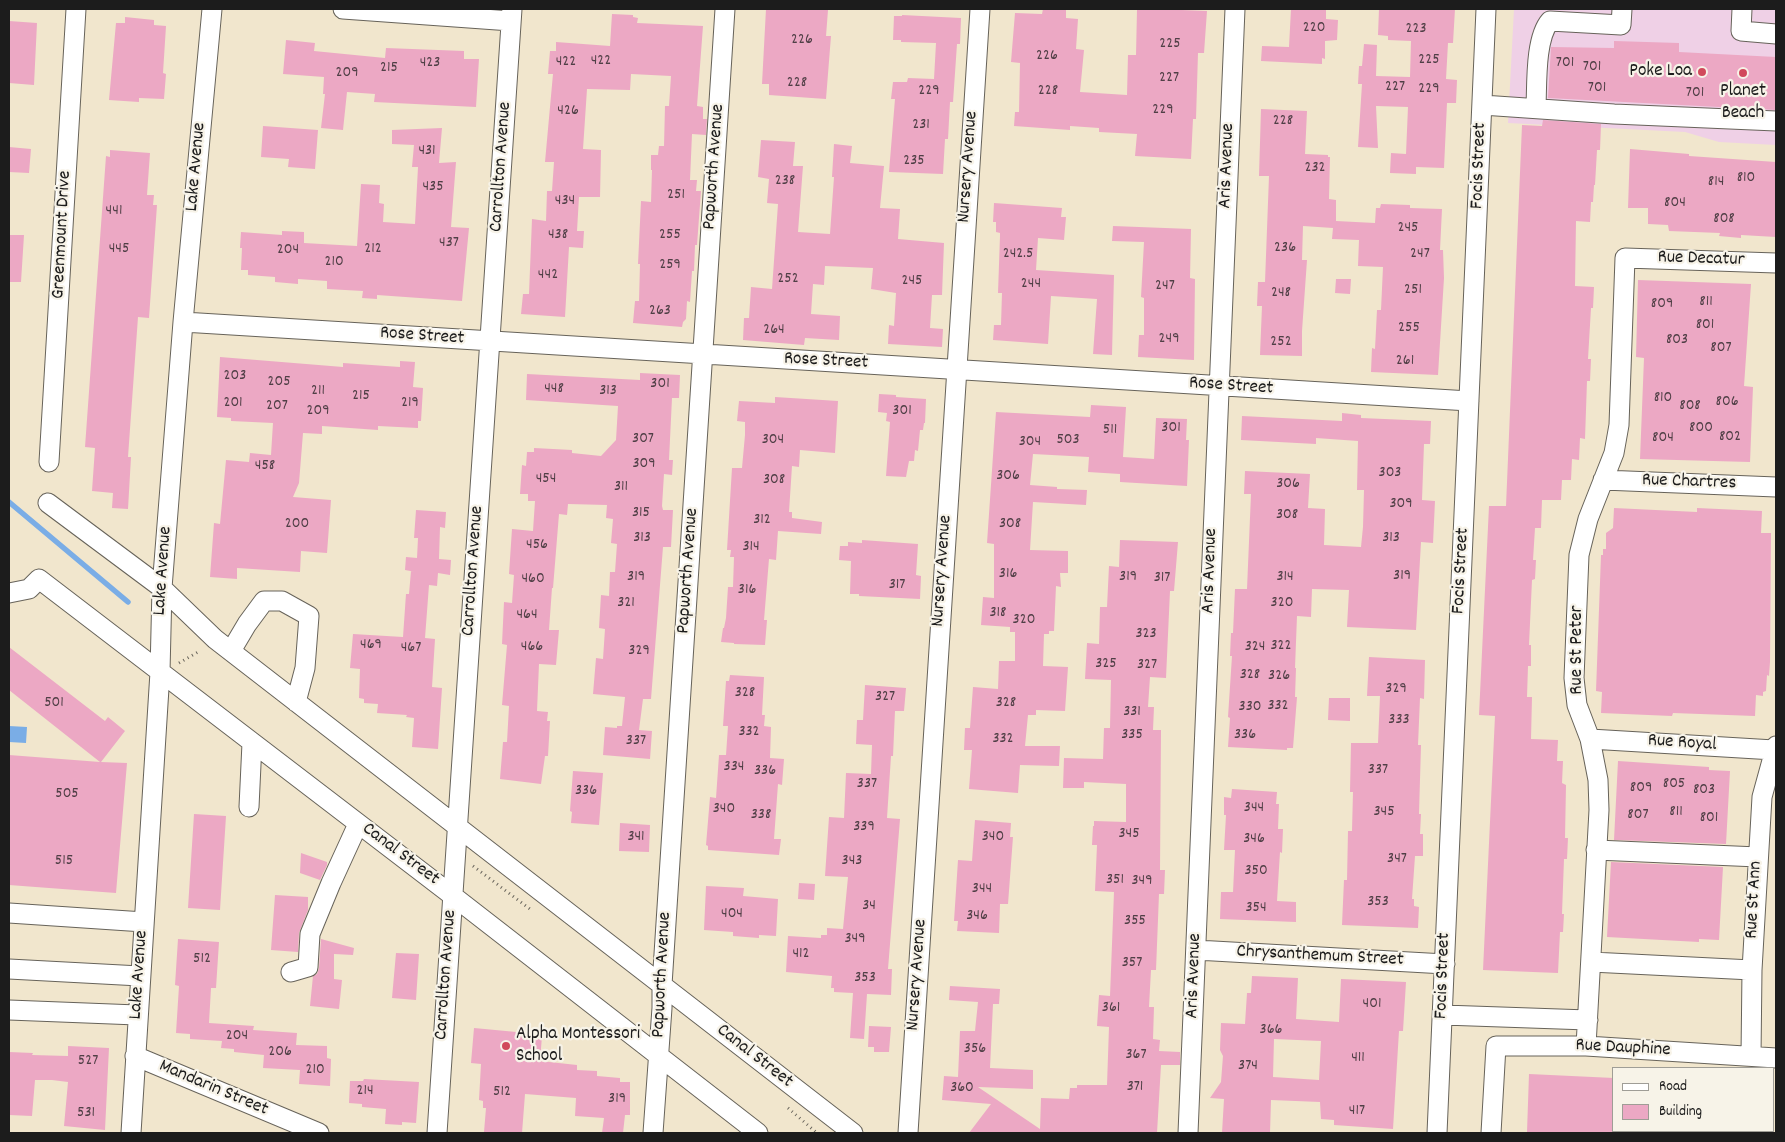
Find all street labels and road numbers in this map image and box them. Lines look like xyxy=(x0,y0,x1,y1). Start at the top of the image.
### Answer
street label: Carrollton Avenue xyxy=(486,101,518,233)
street label: Papworth Avenue xyxy=(699,103,731,231)
street label: Nursery Avenue xyxy=(954,110,984,224)
street label: Lake Avenue xyxy=(182,122,212,212)
street label: Focis Street xyxy=(1467,122,1493,210)
street label: Aris Avenue xyxy=(1215,123,1241,209)
street label: Greenmount Drive xyxy=(48,170,78,300)
street label: Rue Decatur xyxy=(1657,247,1745,273)
street label: Rose Street xyxy=(379,323,465,351)
street label: Rose Street xyxy=(783,348,869,376)
street label: Rose Street xyxy=(1188,373,1274,401)
street label: Rue Chartres xyxy=(1641,470,1737,496)
street label: Carrollton Avenue xyxy=(458,505,490,637)
street label: Papworth Avenue xyxy=(673,507,705,635)
street label: Nursery Avenue xyxy=(928,514,958,628)
street label: Lake Avenue xyxy=(150,526,178,616)
street label: Focis Street xyxy=(1448,527,1476,615)
street label: Aris Avenue xyxy=(1198,528,1224,614)
street label: Rue St Peter xyxy=(1567,605,1589,695)
street label: Rue Royal xyxy=(1647,730,1717,758)
street label: Canal Street xyxy=(357,819,443,891)
street label: Rue St Ann xyxy=(1742,861,1768,939)
street label: Carrollton Avenue xyxy=(431,909,463,1041)
street label: Papworth Avenue xyxy=(648,911,678,1039)
street label: Nursery Avenue xyxy=(903,918,933,1032)
street label: Lake Avenue xyxy=(126,930,154,1020)
street label: Focis Street xyxy=(1431,932,1457,1020)
street label: Aris Avenue xyxy=(1182,933,1208,1019)
street label: Chrysanthemum Street xyxy=(1236,941,1404,973)
street label: Canal Street xyxy=(711,1020,797,1094)
street label: Rue Dauphine xyxy=(1575,1035,1671,1063)
street label: Mandarin Street xyxy=(155,1056,271,1122)

